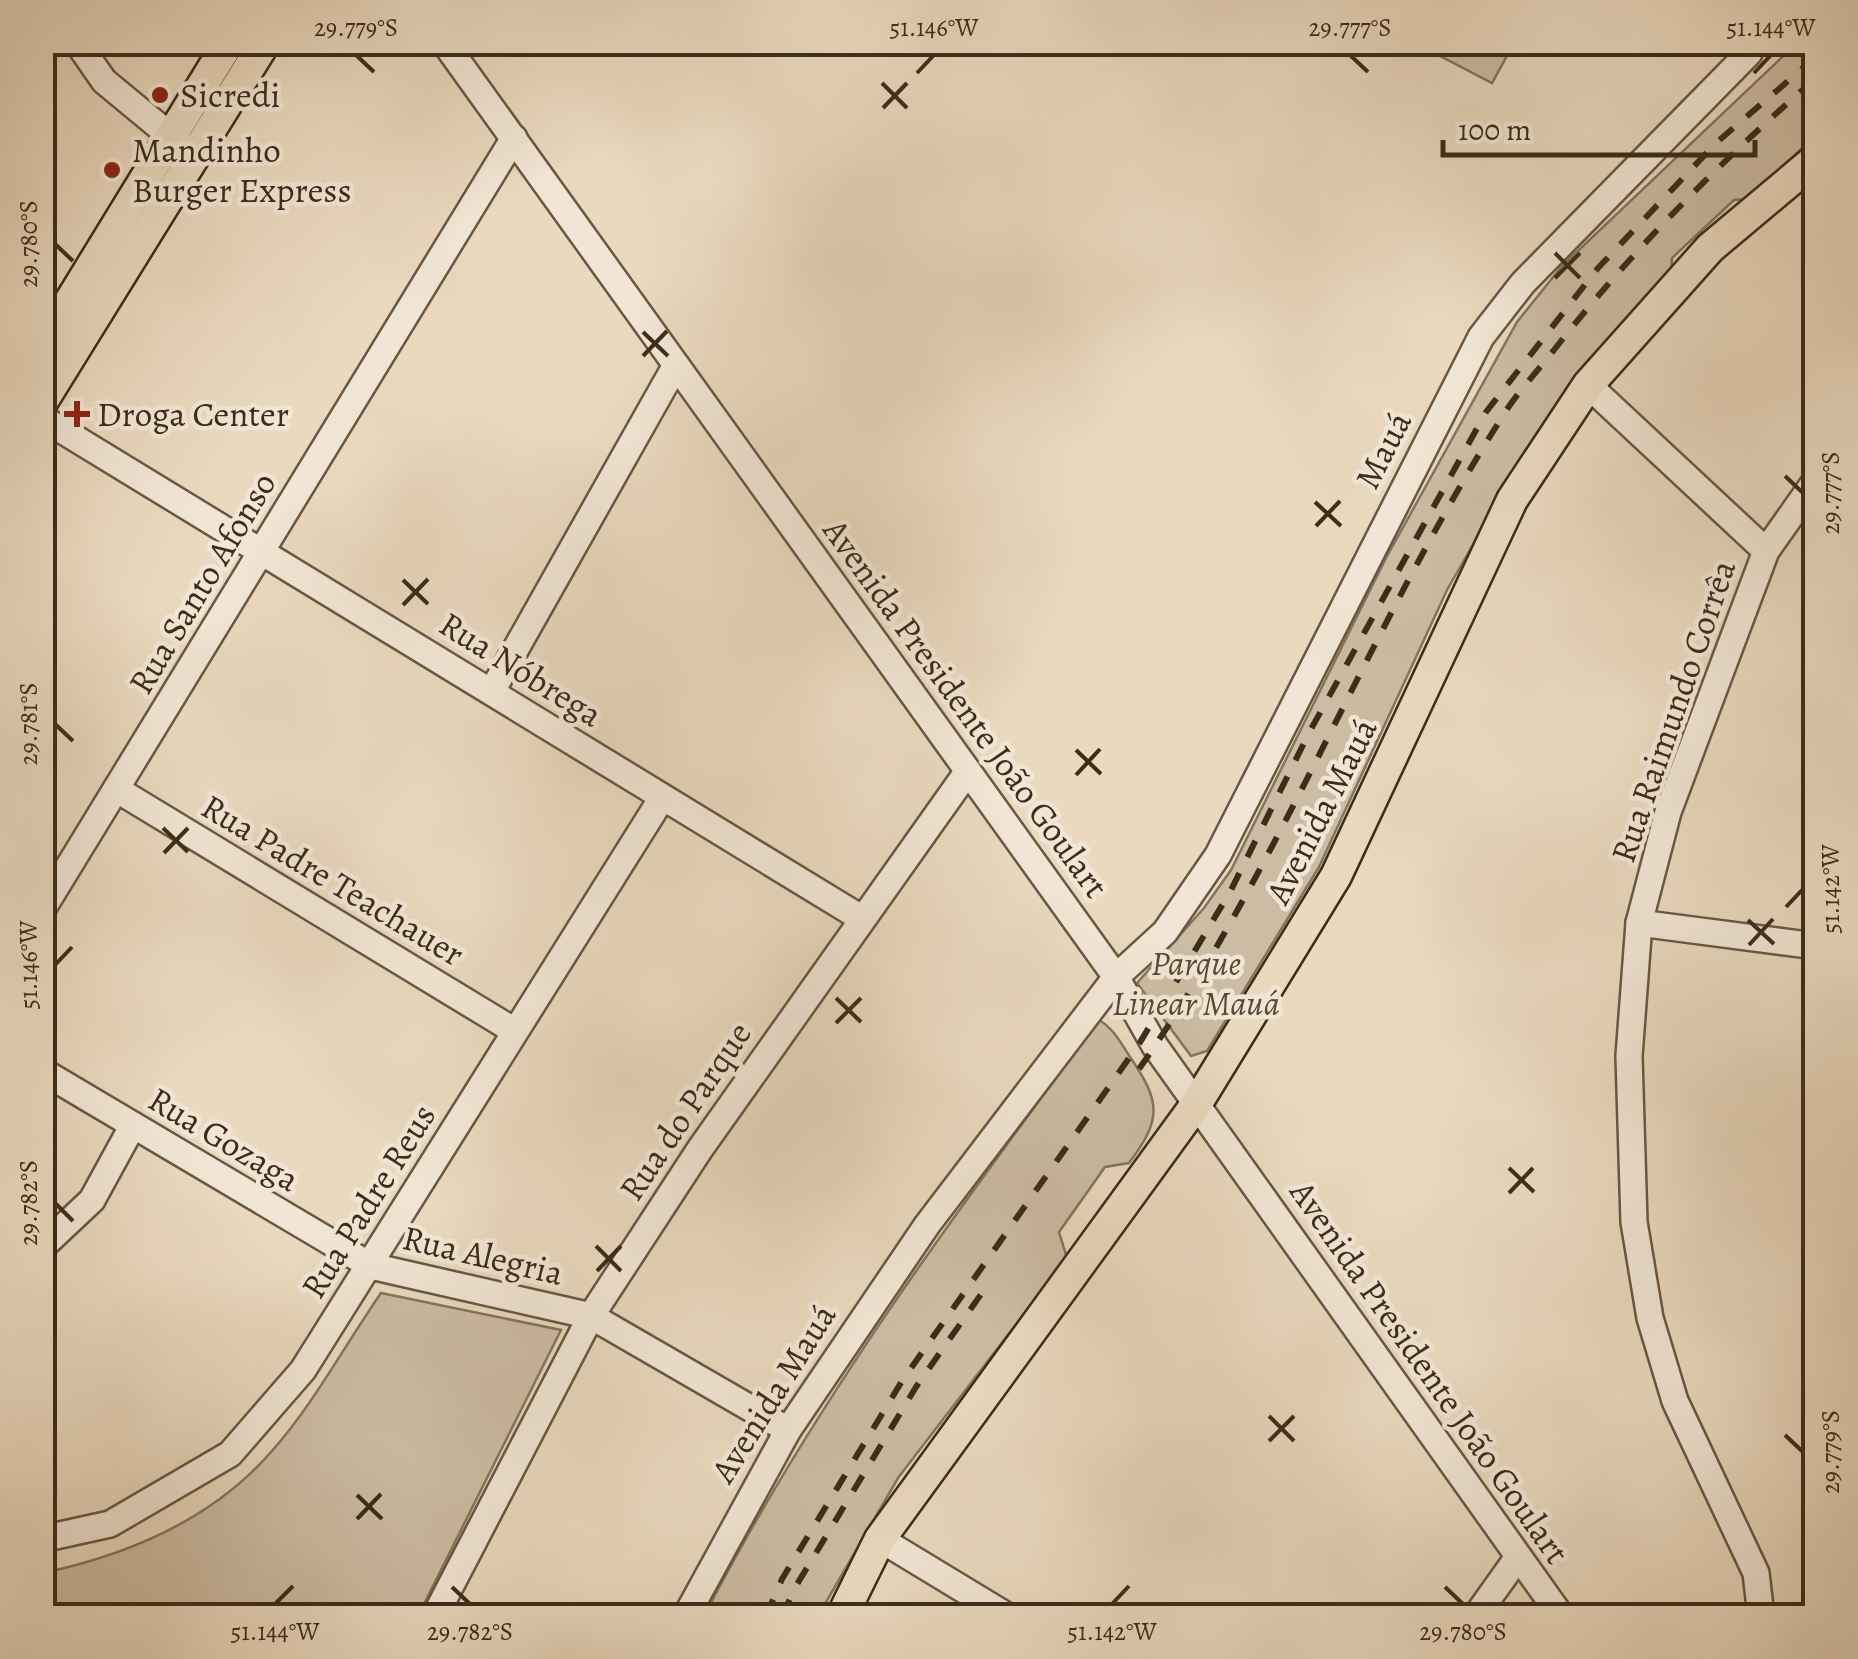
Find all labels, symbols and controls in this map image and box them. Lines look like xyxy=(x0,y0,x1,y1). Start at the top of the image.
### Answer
text: 29.779°S xyxy=(314,11,398,45)
text: 51.146°W xyxy=(889,11,979,45)
text: 29.777°S xyxy=(1308,11,1392,45)
text: 51.144°W xyxy=(1727,11,1816,45)
place label: Sicredi xyxy=(180,71,280,119)
marker: Sicredi xyxy=(149,84,171,106)
scale bar xyxy=(1443,95,1756,157)
text: 100 m xyxy=(1458,110,1531,150)
place label: Mandinho Burger Express xyxy=(132,126,351,214)
marker: Mandinho Burger Express xyxy=(101,159,123,181)
text: 29.780°S xyxy=(12,200,46,288)
place label: Droga Center xyxy=(97,390,289,438)
street label: Mauá xyxy=(1343,402,1423,497)
marker: Droga Center xyxy=(66,403,88,425)
text: 29.777°S xyxy=(1814,451,1848,535)
street label: Rua Santo Afonso xyxy=(117,463,287,703)
street label: Avenida Presidente João Goulart xyxy=(811,508,1120,907)
street label: Rua Raimundo Corrêa xyxy=(1599,553,1747,869)
street label: Rua Nóbrega xyxy=(430,600,612,738)
text: 29.781°S xyxy=(12,683,46,765)
street label: Avenida Mauá xyxy=(1253,709,1389,913)
street label: Rua Padre Teachauer xyxy=(193,782,473,978)
text: 51.142°W xyxy=(1814,844,1848,934)
text: 51.146°W xyxy=(12,920,46,1010)
park label: Parque Linear Mauá xyxy=(1112,939,1280,1027)
street label: Rua do Parque xyxy=(607,1012,763,1210)
street label: Rua Gozaga xyxy=(139,1075,309,1203)
street label: Rua Padre Reus xyxy=(289,1095,447,1307)
text: 29.782°S xyxy=(12,1160,46,1246)
street label: Avenida Presidente João Goulart xyxy=(1278,1170,1581,1573)
street label: Rua Alegria xyxy=(398,1213,569,1297)
street label: Avenida Mauá xyxy=(698,1294,847,1492)
text: 29.779°S xyxy=(1814,1410,1848,1494)
text: 51.144°W xyxy=(231,1615,320,1649)
text: 29.782°S xyxy=(427,1615,513,1649)
text: 51.142°W xyxy=(1067,1615,1157,1649)
text: 29.780°S xyxy=(1419,1615,1507,1649)

